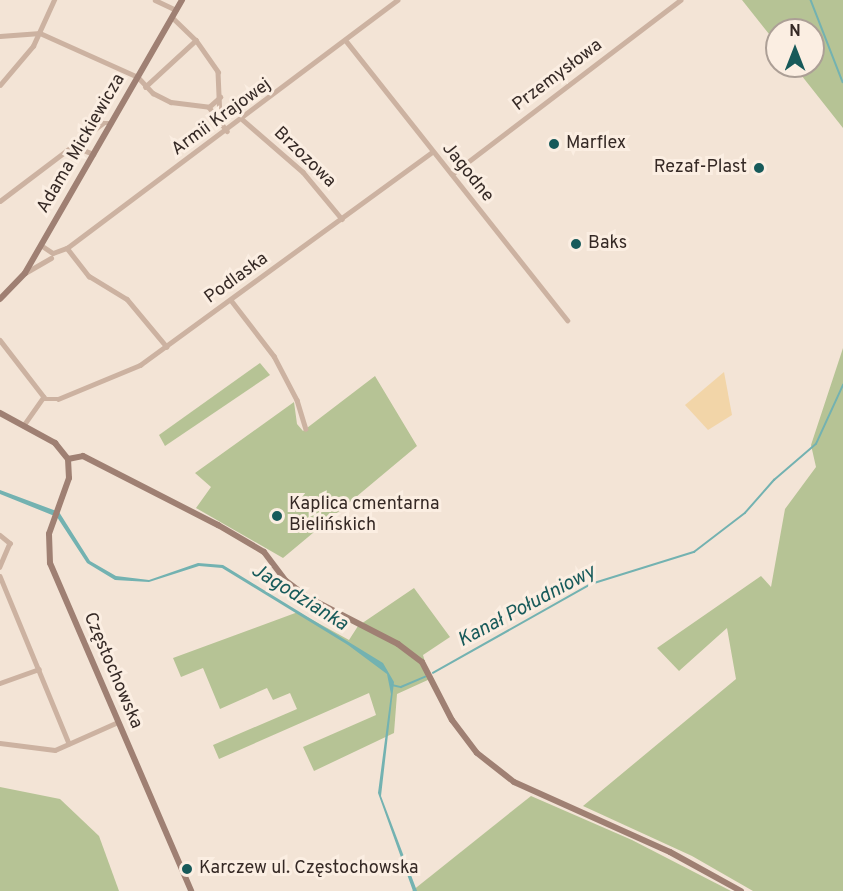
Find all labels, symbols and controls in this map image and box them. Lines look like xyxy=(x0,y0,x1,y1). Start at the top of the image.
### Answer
north arrow xyxy=(765,18,825,78)
text: N xyxy=(789,22,801,42)
street label: Przemysłowa xyxy=(509,35,607,117)
street label: Adama Mickiewicza xyxy=(33,70,131,218)
street label: Armii Krajowej xyxy=(168,75,276,161)
street label: Brzozowa xyxy=(268,123,340,193)
place label: Marflex xyxy=(566,133,626,155)
marker: Marflex xyxy=(547,137,561,151)
street label: Jagodne xyxy=(437,139,497,207)
place label: Rezaf-Plast xyxy=(654,157,747,179)
marker: Rezaf-Plast xyxy=(752,161,766,175)
place label: Baks xyxy=(588,233,627,255)
marker: Baks xyxy=(569,237,583,251)
street label: Podlaska xyxy=(201,249,273,309)
place label: Kaplica cmentarna Bielińskich xyxy=(289,495,439,538)
marker: Kaplica cmentarna Bielińskich xyxy=(270,509,284,523)
water label: Jagodzianka xyxy=(246,559,352,637)
water label: Kanał Południowy xyxy=(454,561,600,653)
street label: Częstochowska xyxy=(78,610,146,732)
place label: Karczew ul. Częstochowska xyxy=(199,858,419,880)
marker: Karczew ul. Częstochowska xyxy=(180,862,194,876)

